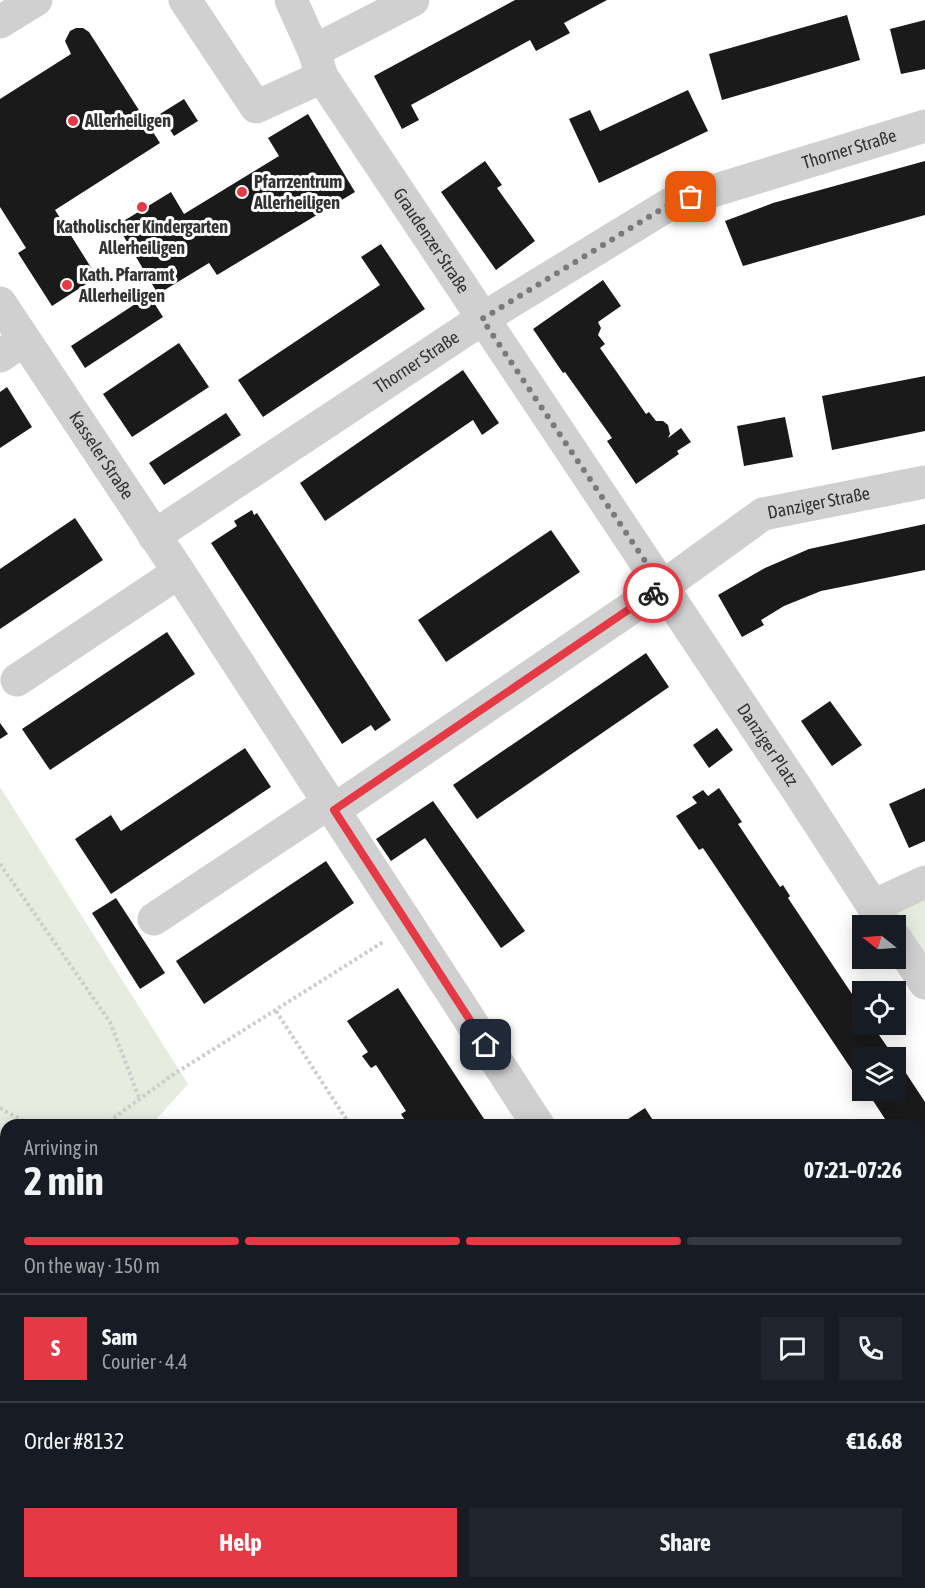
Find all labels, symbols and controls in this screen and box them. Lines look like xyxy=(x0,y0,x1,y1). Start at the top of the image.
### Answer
place label: Allerheiligen xyxy=(84,110,171,131)
marker: Allerheiligen xyxy=(66,114,80,128)
street label: Thorner Straße xyxy=(799,124,899,173)
place label: Pfarrzentrum Allerheiligen xyxy=(253,171,342,213)
pin xyxy=(665,171,716,222)
icon: bag xyxy=(674,180,707,213)
street label: Graudenzer Straße xyxy=(389,184,474,297)
marker: Pfarrzentrum Allerheiligen xyxy=(235,185,249,199)
marker: Katholischer Kindergarten Allerheiligen xyxy=(135,200,149,214)
place label: Katholischer Kindergarten Allerheiligen xyxy=(56,216,228,258)
place label: Kath. Pfarramt Allerheiligen xyxy=(78,264,175,306)
marker: Kath. Pfarramt Allerheiligen xyxy=(60,278,74,292)
street label: Thorner Straße xyxy=(370,326,463,397)
street label: Kasseler Straße xyxy=(65,407,139,503)
street label: Danziger Straße xyxy=(766,482,872,523)
courier xyxy=(623,563,683,623)
icon: bike xyxy=(637,577,670,610)
street label: Danziger Platz xyxy=(733,699,803,790)
north arrow xyxy=(852,915,906,969)
map controls xyxy=(852,915,906,1101)
button: locate xyxy=(852,981,906,1035)
pin xyxy=(460,1019,511,1070)
icon: home xyxy=(469,1028,502,1061)
button: layers xyxy=(852,1047,906,1101)
text: Arriving in xyxy=(24,1136,98,1159)
text: 07:21–07:26 xyxy=(804,1157,902,1183)
text: 2 min xyxy=(24,1159,104,1203)
text: On the way · 150 m xyxy=(24,1254,160,1277)
button: chat xyxy=(761,1317,824,1380)
button: phone xyxy=(839,1317,902,1380)
text: Sam xyxy=(102,1324,137,1350)
text: S xyxy=(51,1335,60,1361)
text: Courier · 4.4 xyxy=(102,1350,188,1373)
text: Order #8132 xyxy=(24,1428,124,1454)
text: €16.68 xyxy=(847,1428,902,1454)
button: Help xyxy=(24,1508,457,1577)
button: Share xyxy=(469,1508,902,1577)

